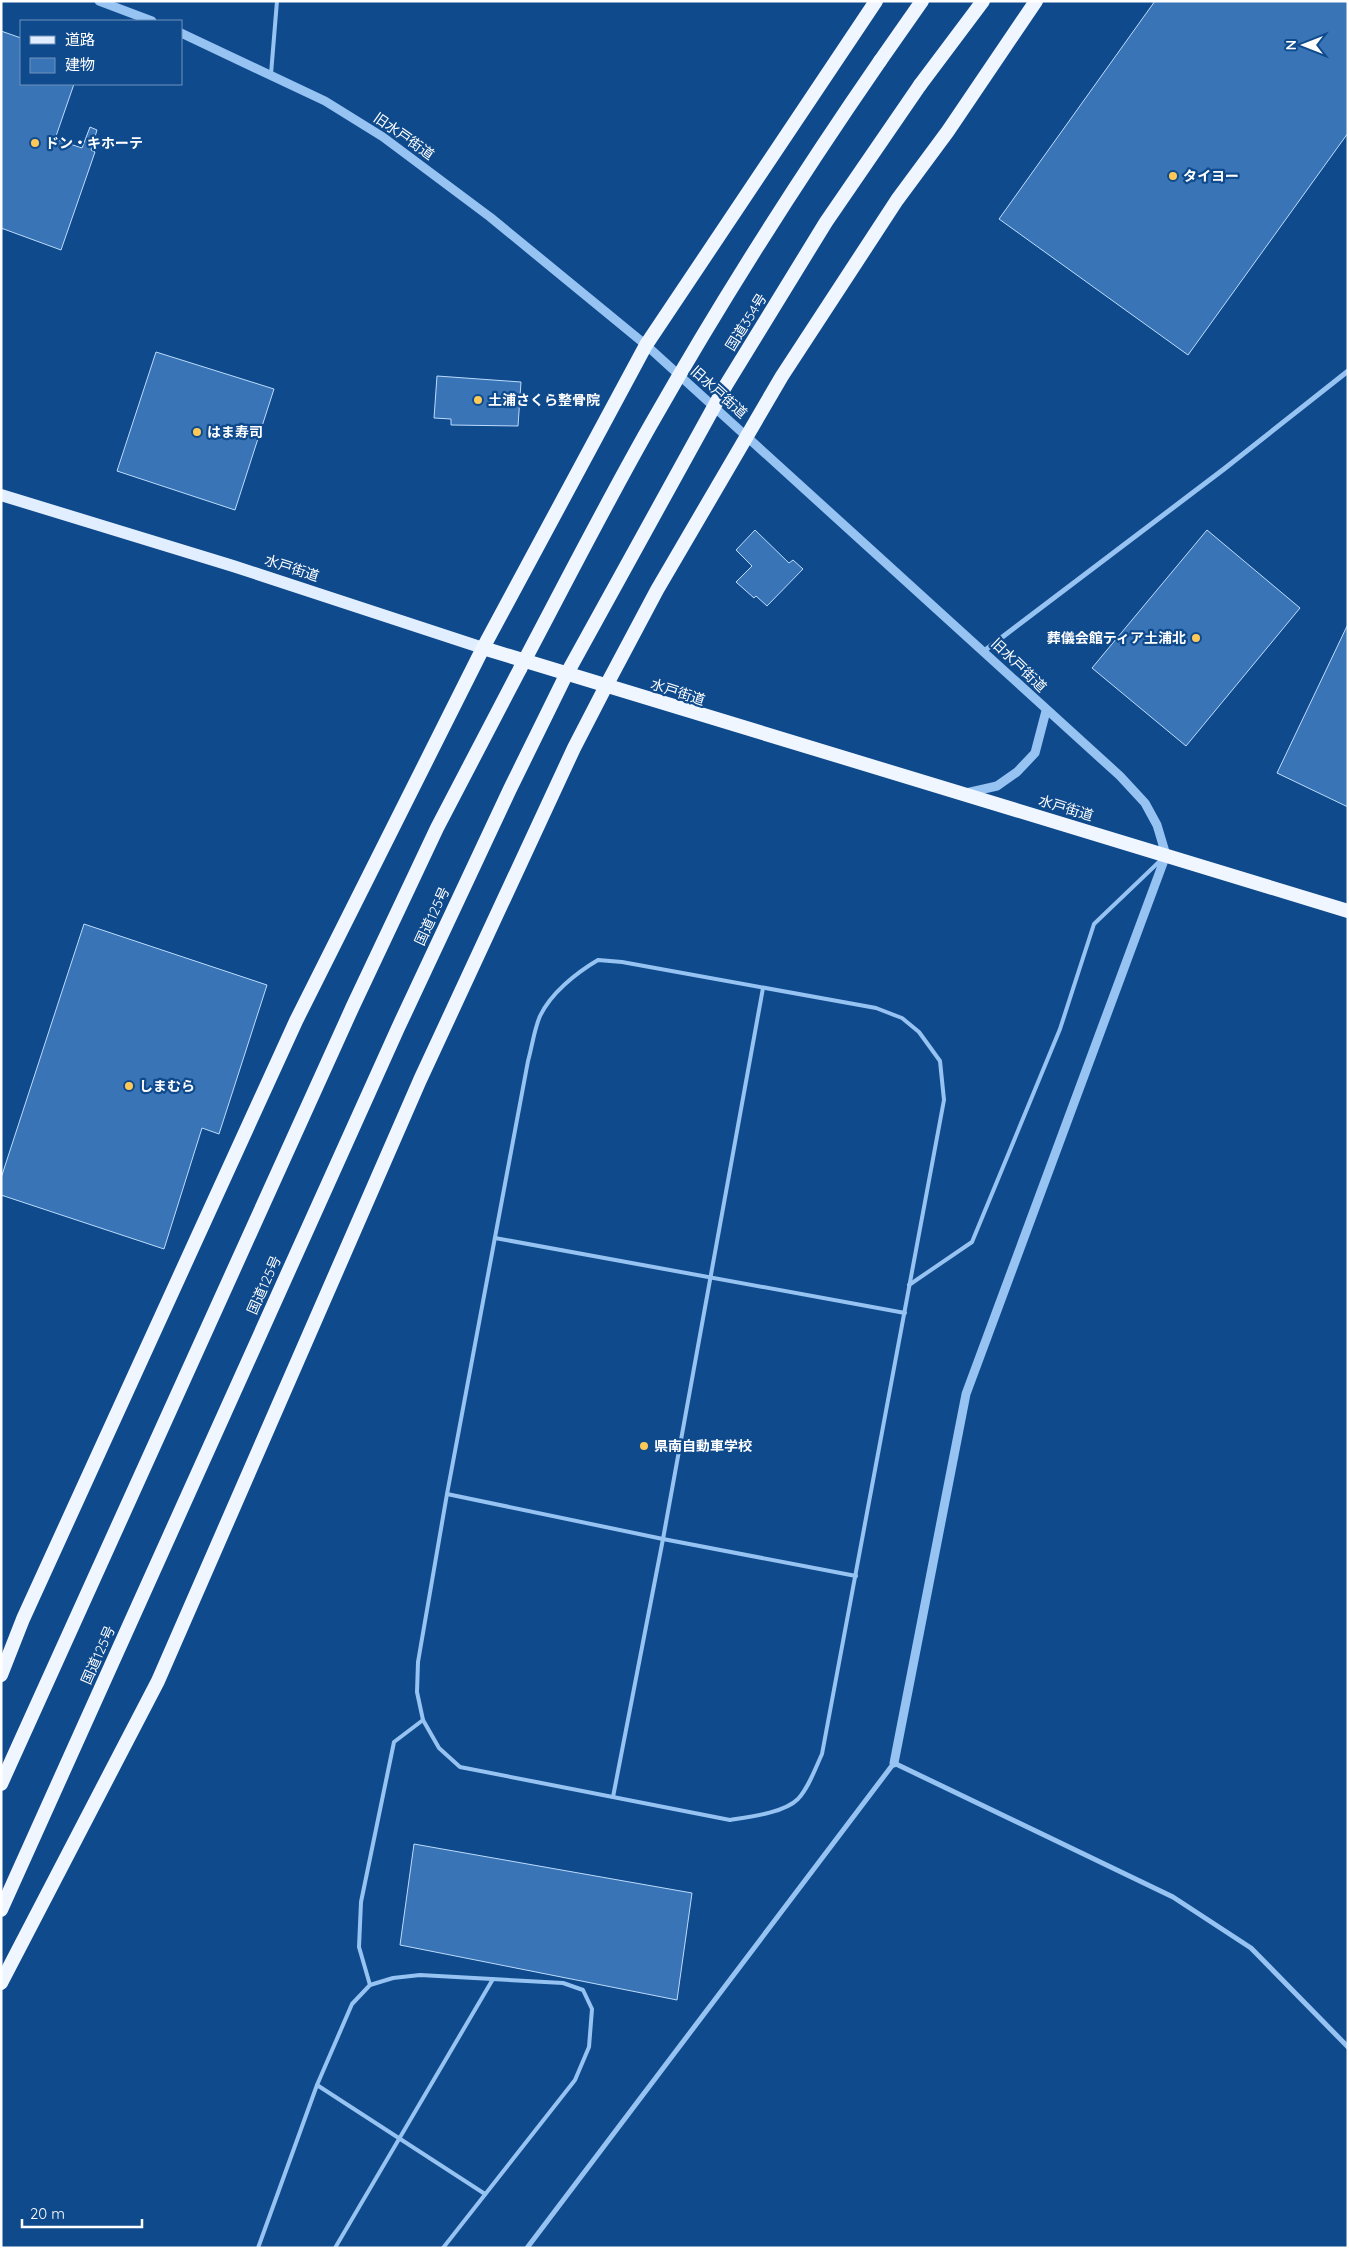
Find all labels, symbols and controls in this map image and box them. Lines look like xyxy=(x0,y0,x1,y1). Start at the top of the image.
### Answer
legend xyxy=(20,20,182,85)
north arrow xyxy=(1279,20,1329,70)
text: 道路 xyxy=(65,30,95,49)
text: N xyxy=(1282,40,1300,50)
text: 建物 xyxy=(65,55,95,74)
street label: 旧水戸街道 xyxy=(370,109,438,163)
place label: ドン・キホーテ xyxy=(45,134,143,152)
marker: ドン・キホーテ xyxy=(29,137,41,149)
place label: タイヨー xyxy=(1183,167,1239,185)
marker: タイヨー xyxy=(1167,170,1179,182)
street label: 国道354号 xyxy=(721,290,771,354)
street label: 旧水戸街道 xyxy=(687,362,751,422)
place label: 土浦さくら整骨院 xyxy=(488,391,600,409)
marker: 土浦さくら整骨院 xyxy=(472,394,484,406)
place label: はま寿司 xyxy=(207,423,263,441)
marker: はま寿司 xyxy=(191,426,203,438)
street label: 水戸街道 xyxy=(263,551,321,585)
place label: 葬儀会館ティア土浦北 xyxy=(1047,629,1186,647)
marker: 葬儀会館ティア土浦北 xyxy=(1190,632,1202,644)
street label: 旧水戸街道 xyxy=(988,634,1050,696)
street label: 水戸街道 xyxy=(649,675,707,709)
street label: 水戸街道 xyxy=(1037,791,1095,825)
street label: 国道125号 xyxy=(411,884,453,948)
place label: しまむら xyxy=(139,1077,195,1095)
marker: しまむら xyxy=(123,1080,135,1092)
street label: 国道125号 xyxy=(243,1253,285,1317)
place label: 県南自動車学校 xyxy=(654,1437,752,1455)
marker: 県南自動車学校 xyxy=(638,1440,650,1452)
street label: 国道125号 xyxy=(77,1623,119,1687)
scale bar xyxy=(22,2196,142,2228)
text: 20 m xyxy=(30,2204,65,2223)

